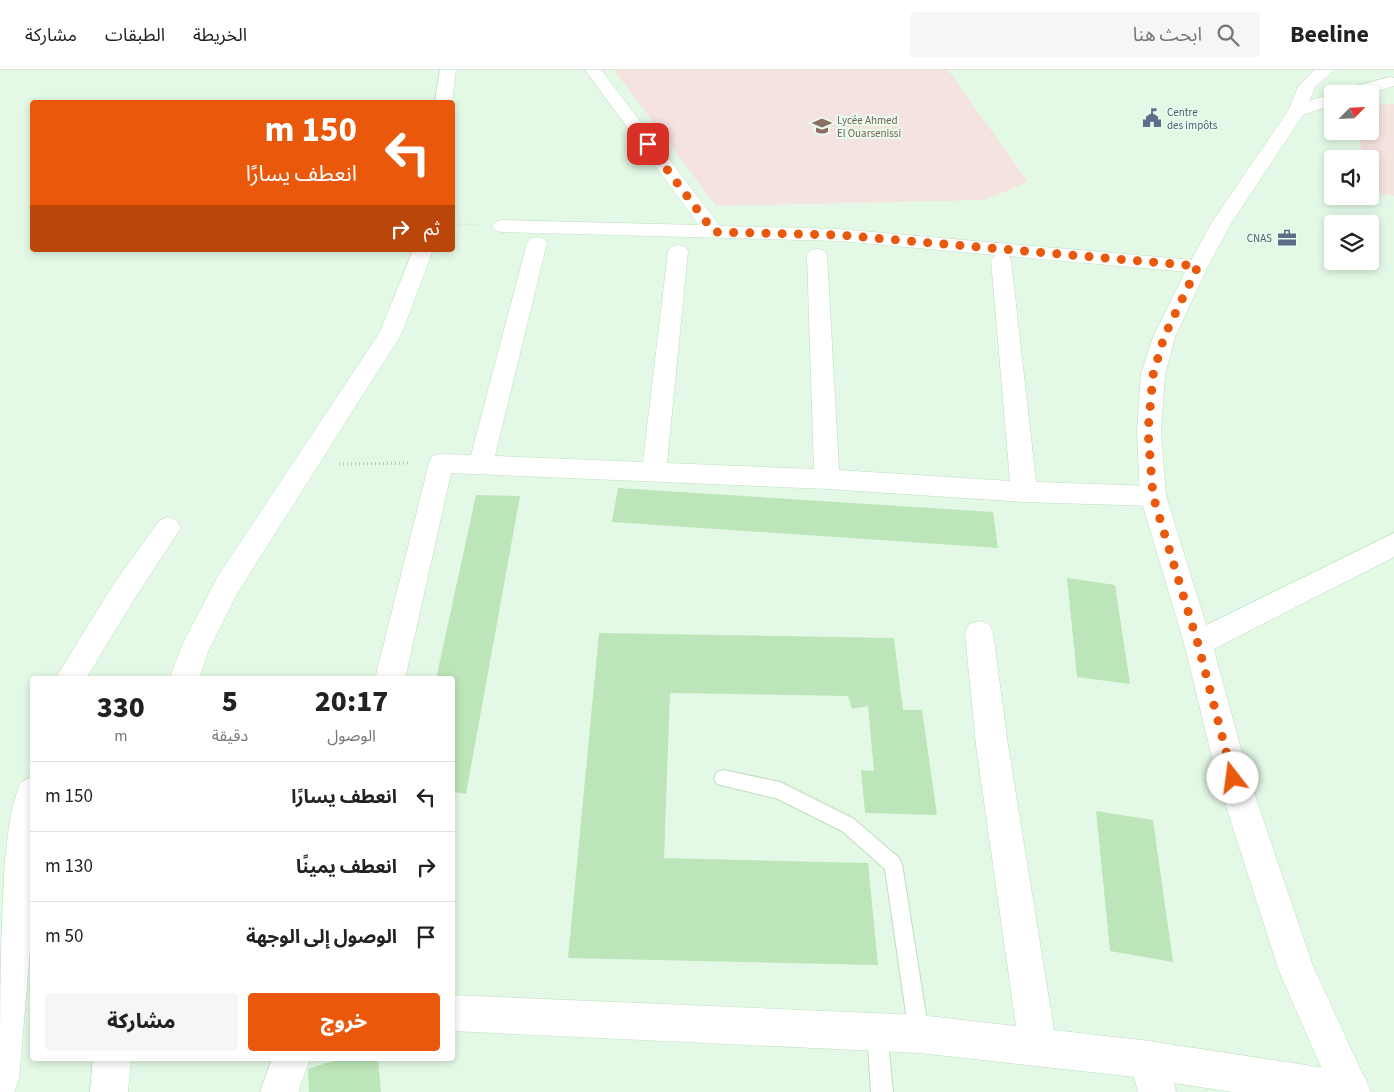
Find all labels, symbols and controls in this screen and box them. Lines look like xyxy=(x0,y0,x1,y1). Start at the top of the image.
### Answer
search box xyxy=(910,12,1260,57)
text: Beeline xyxy=(1290,17,1369,52)
icon: search xyxy=(1214,21,1242,49)
text: ابحث هنا xyxy=(1133,22,1202,49)
text: مشاركة xyxy=(25,23,77,48)
text: الطبقات xyxy=(105,23,165,48)
text: الخريطة xyxy=(193,23,247,48)
north arrow xyxy=(1324,85,1379,140)
map controls xyxy=(1324,85,1379,270)
text: 150 m xyxy=(265,105,357,155)
place label: Centre des impôts xyxy=(1167,105,1218,133)
public building icon: Centre des impôts xyxy=(1141,107,1163,129)
place label: Lycée Ahmed El Ouarsenissi xyxy=(837,113,901,141)
school or university icon: Lycée Ahmed El Ouarsenissi xyxy=(811,115,833,137)
icon: left xyxy=(375,120,440,185)
pin xyxy=(627,123,669,165)
icon: arrive xyxy=(634,130,662,158)
button: sound xyxy=(1324,150,1379,205)
text: انعطف يسارًا xyxy=(246,158,357,190)
icon: right xyxy=(386,215,414,243)
button: layers xyxy=(1324,215,1379,270)
text: ثم xyxy=(424,216,440,243)
office icon: CNAS xyxy=(1276,227,1298,249)
place label: CNAS xyxy=(1247,231,1272,246)
text: 5 xyxy=(222,680,238,723)
text: 20:17 xyxy=(315,680,388,723)
text: 330 xyxy=(97,686,145,729)
text: m xyxy=(114,725,127,747)
text: دقيقة xyxy=(212,725,248,747)
text: الوصول xyxy=(327,725,376,747)
position arrow xyxy=(1206,751,1258,803)
text: 150 m xyxy=(45,783,93,810)
icon: left xyxy=(412,783,440,811)
text: انعطف يسارًا xyxy=(291,784,397,811)
text: 130 m xyxy=(45,853,93,880)
icon: right xyxy=(412,853,440,881)
text: انعطف يمينًا xyxy=(296,854,397,881)
text: 50 m xyxy=(45,923,83,950)
icon: arrive xyxy=(412,923,440,951)
text: الوصول إلى الوجهة xyxy=(246,924,397,951)
button: مشاركة xyxy=(45,993,238,1051)
button: خروج xyxy=(248,993,440,1051)

